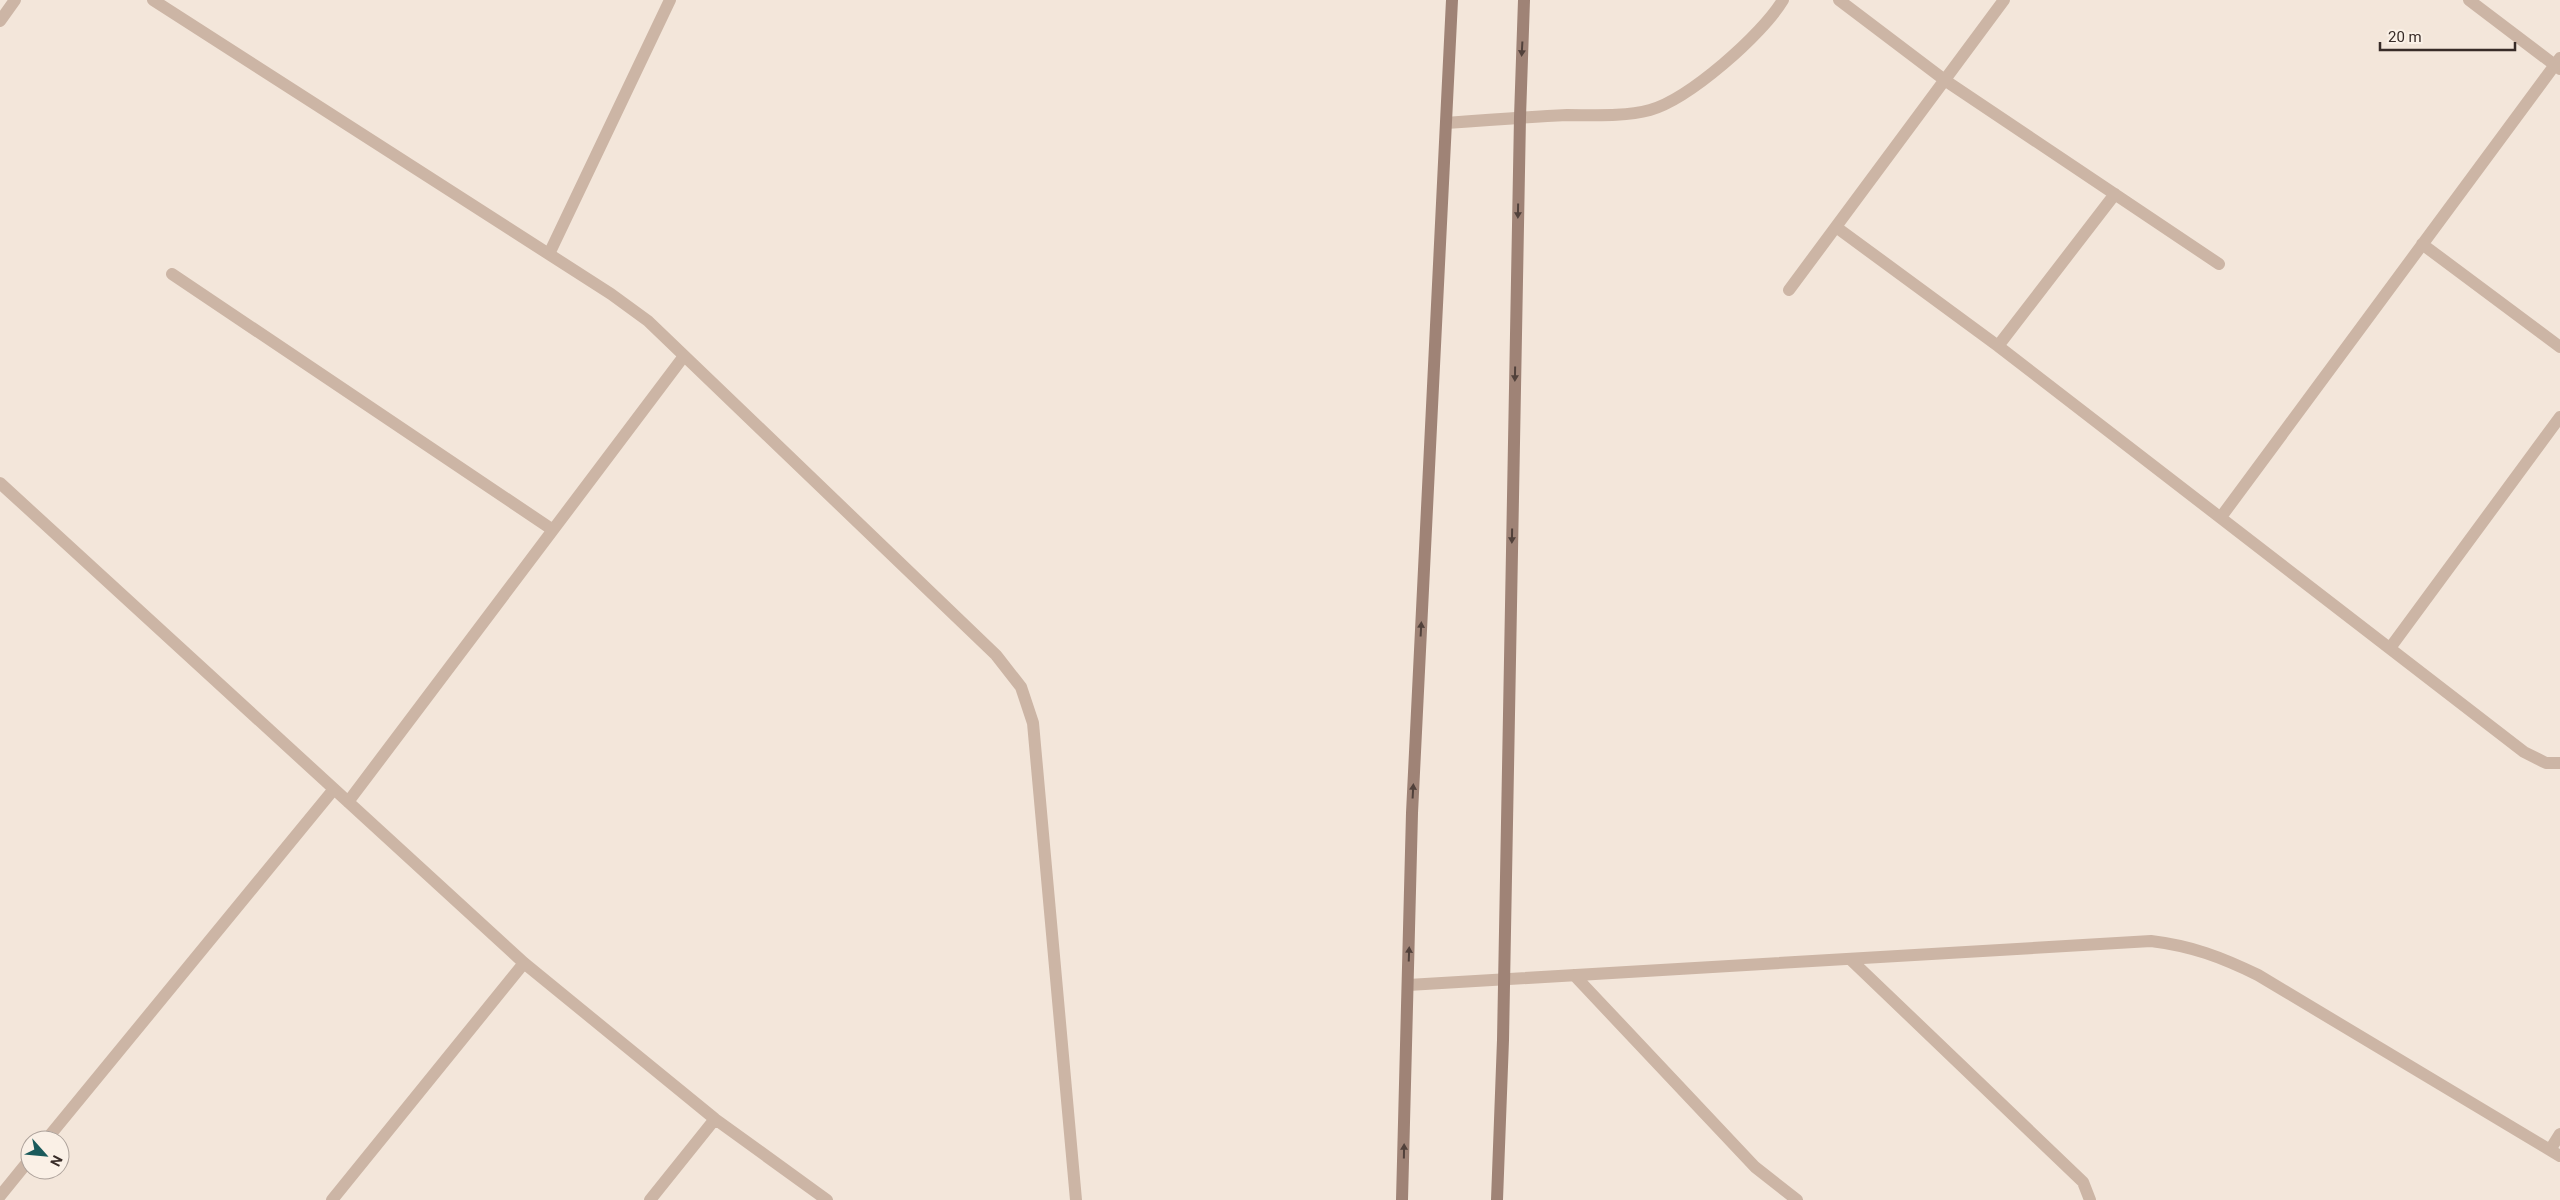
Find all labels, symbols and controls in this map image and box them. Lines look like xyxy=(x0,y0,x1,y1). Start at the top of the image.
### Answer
scale bar xyxy=(2380,20,2515,52)
text: 20 m xyxy=(2388,28,2422,46)
one-way arrow xyxy=(1517,41,1525,57)
one-way arrow xyxy=(1514,203,1522,219)
one-way arrow xyxy=(1511,366,1519,382)
one-way arrow xyxy=(1508,528,1516,544)
one-way arrow xyxy=(1418,621,1426,637)
one-way arrow xyxy=(1410,783,1418,799)
one-way arrow xyxy=(1405,946,1413,962)
north arrow xyxy=(20,1130,70,1180)
one-way arrow xyxy=(1400,1143,1408,1159)
text: N xyxy=(47,1153,66,1169)

